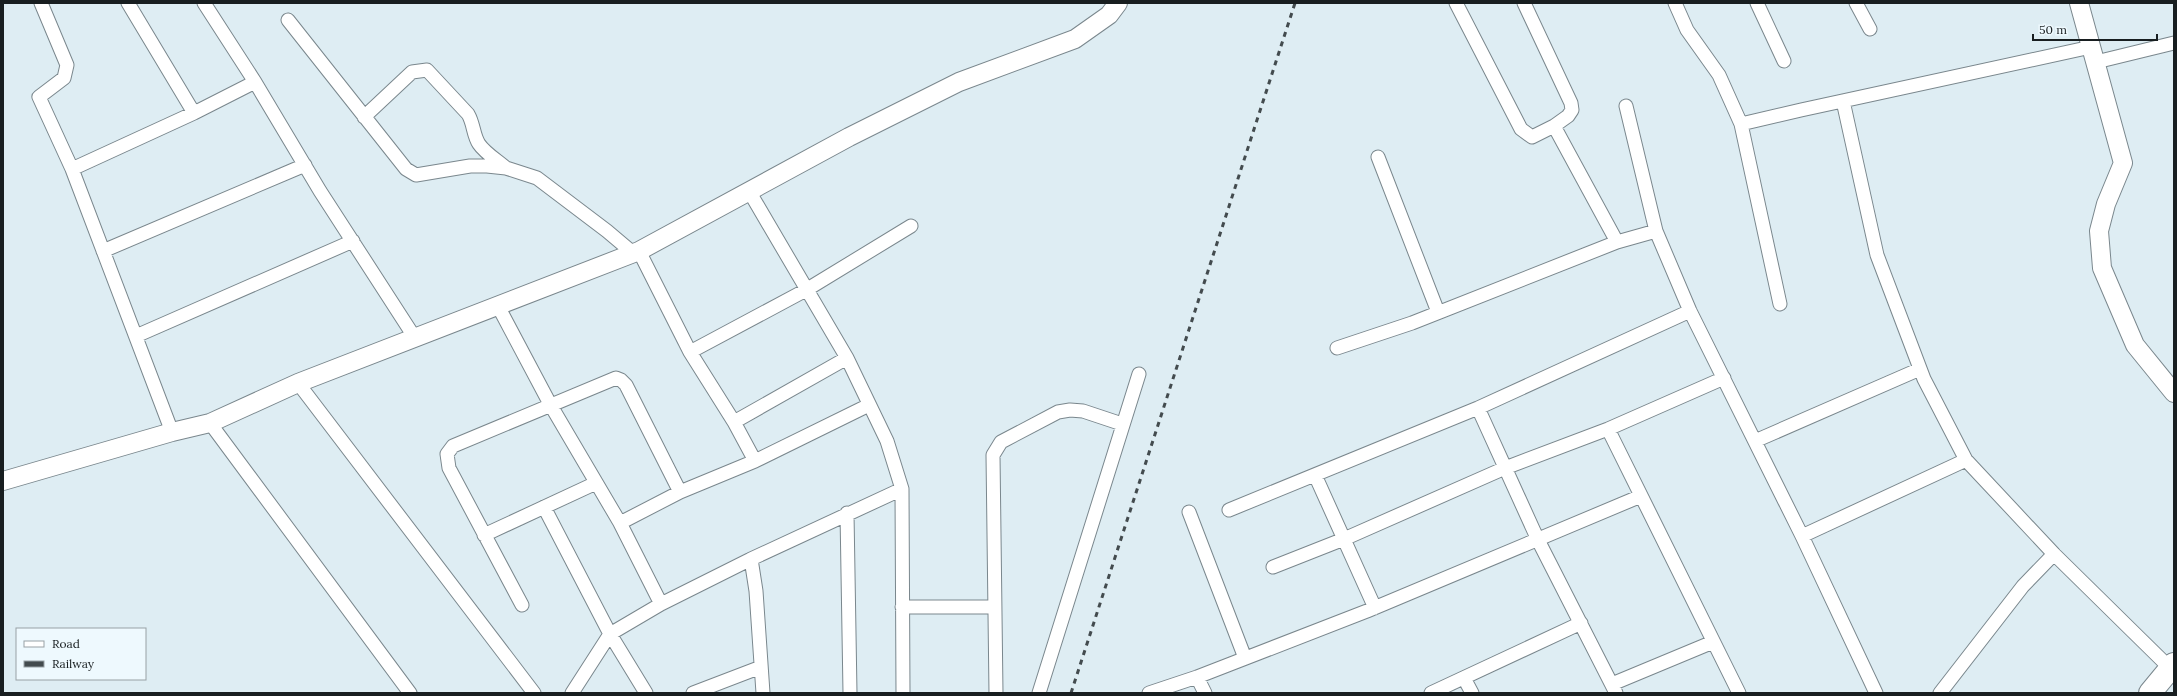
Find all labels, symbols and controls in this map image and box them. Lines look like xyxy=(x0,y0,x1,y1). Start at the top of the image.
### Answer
scale bar xyxy=(2033,16,2157,42)
text: 50 m xyxy=(2039,22,2067,37)
legend xyxy=(16,628,146,680)
text: Road xyxy=(52,636,80,651)
text: Railway xyxy=(52,656,95,671)

